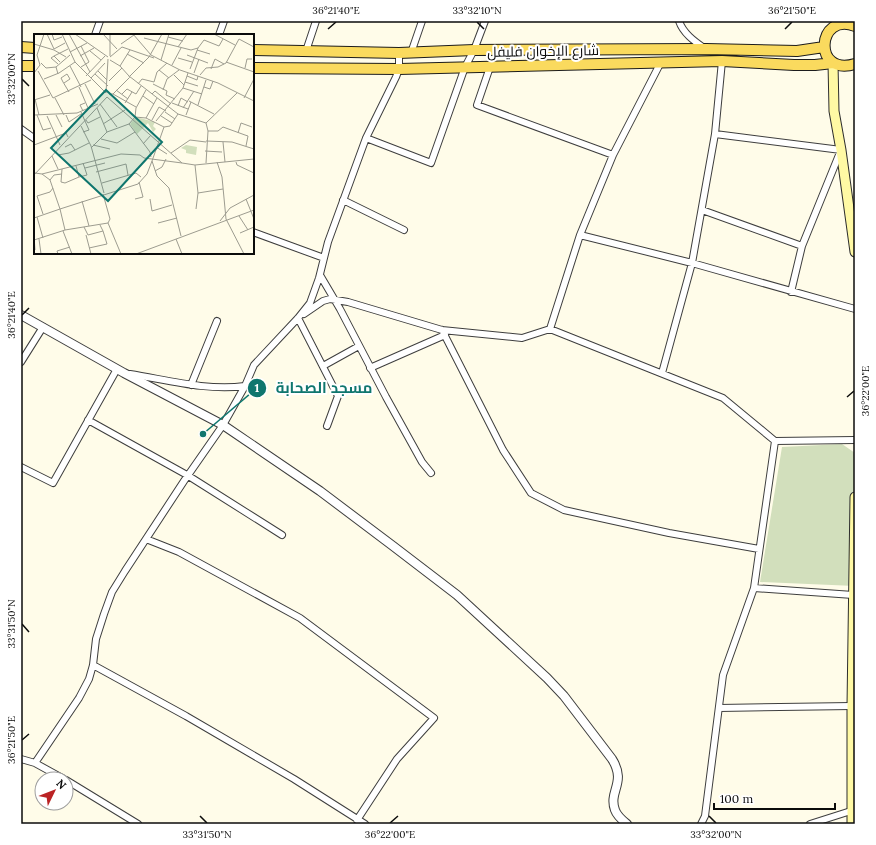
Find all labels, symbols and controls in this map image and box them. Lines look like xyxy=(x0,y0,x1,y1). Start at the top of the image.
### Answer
text: 36°21'40"E xyxy=(312,4,360,17)
text: 33°32'10"N xyxy=(452,4,502,17)
text: 36°21'50"E xyxy=(768,4,816,17)
inset map xyxy=(34,34,254,254)
street label: شارع الإخوان فليفل xyxy=(487,41,599,61)
text: 33°32'00"N xyxy=(5,53,18,105)
text: 36°21'40"E xyxy=(5,291,18,339)
text: 36°22'00"E xyxy=(859,366,872,416)
callout: مسجد الصحابة xyxy=(247,375,380,402)
text: مسجد الصحابة xyxy=(276,378,372,397)
text: 1 xyxy=(255,380,260,395)
text: 33°31'50"N xyxy=(5,599,18,649)
text: 36°21'50"E xyxy=(5,716,18,764)
north arrow xyxy=(34,771,74,811)
text: N xyxy=(53,776,70,792)
scale bar xyxy=(714,785,835,811)
text: 100 m xyxy=(720,791,753,806)
text: 33°31'50"N xyxy=(182,828,232,841)
text: 36°22'00"E xyxy=(365,828,415,841)
text: 33°32'00"N xyxy=(690,828,742,841)

